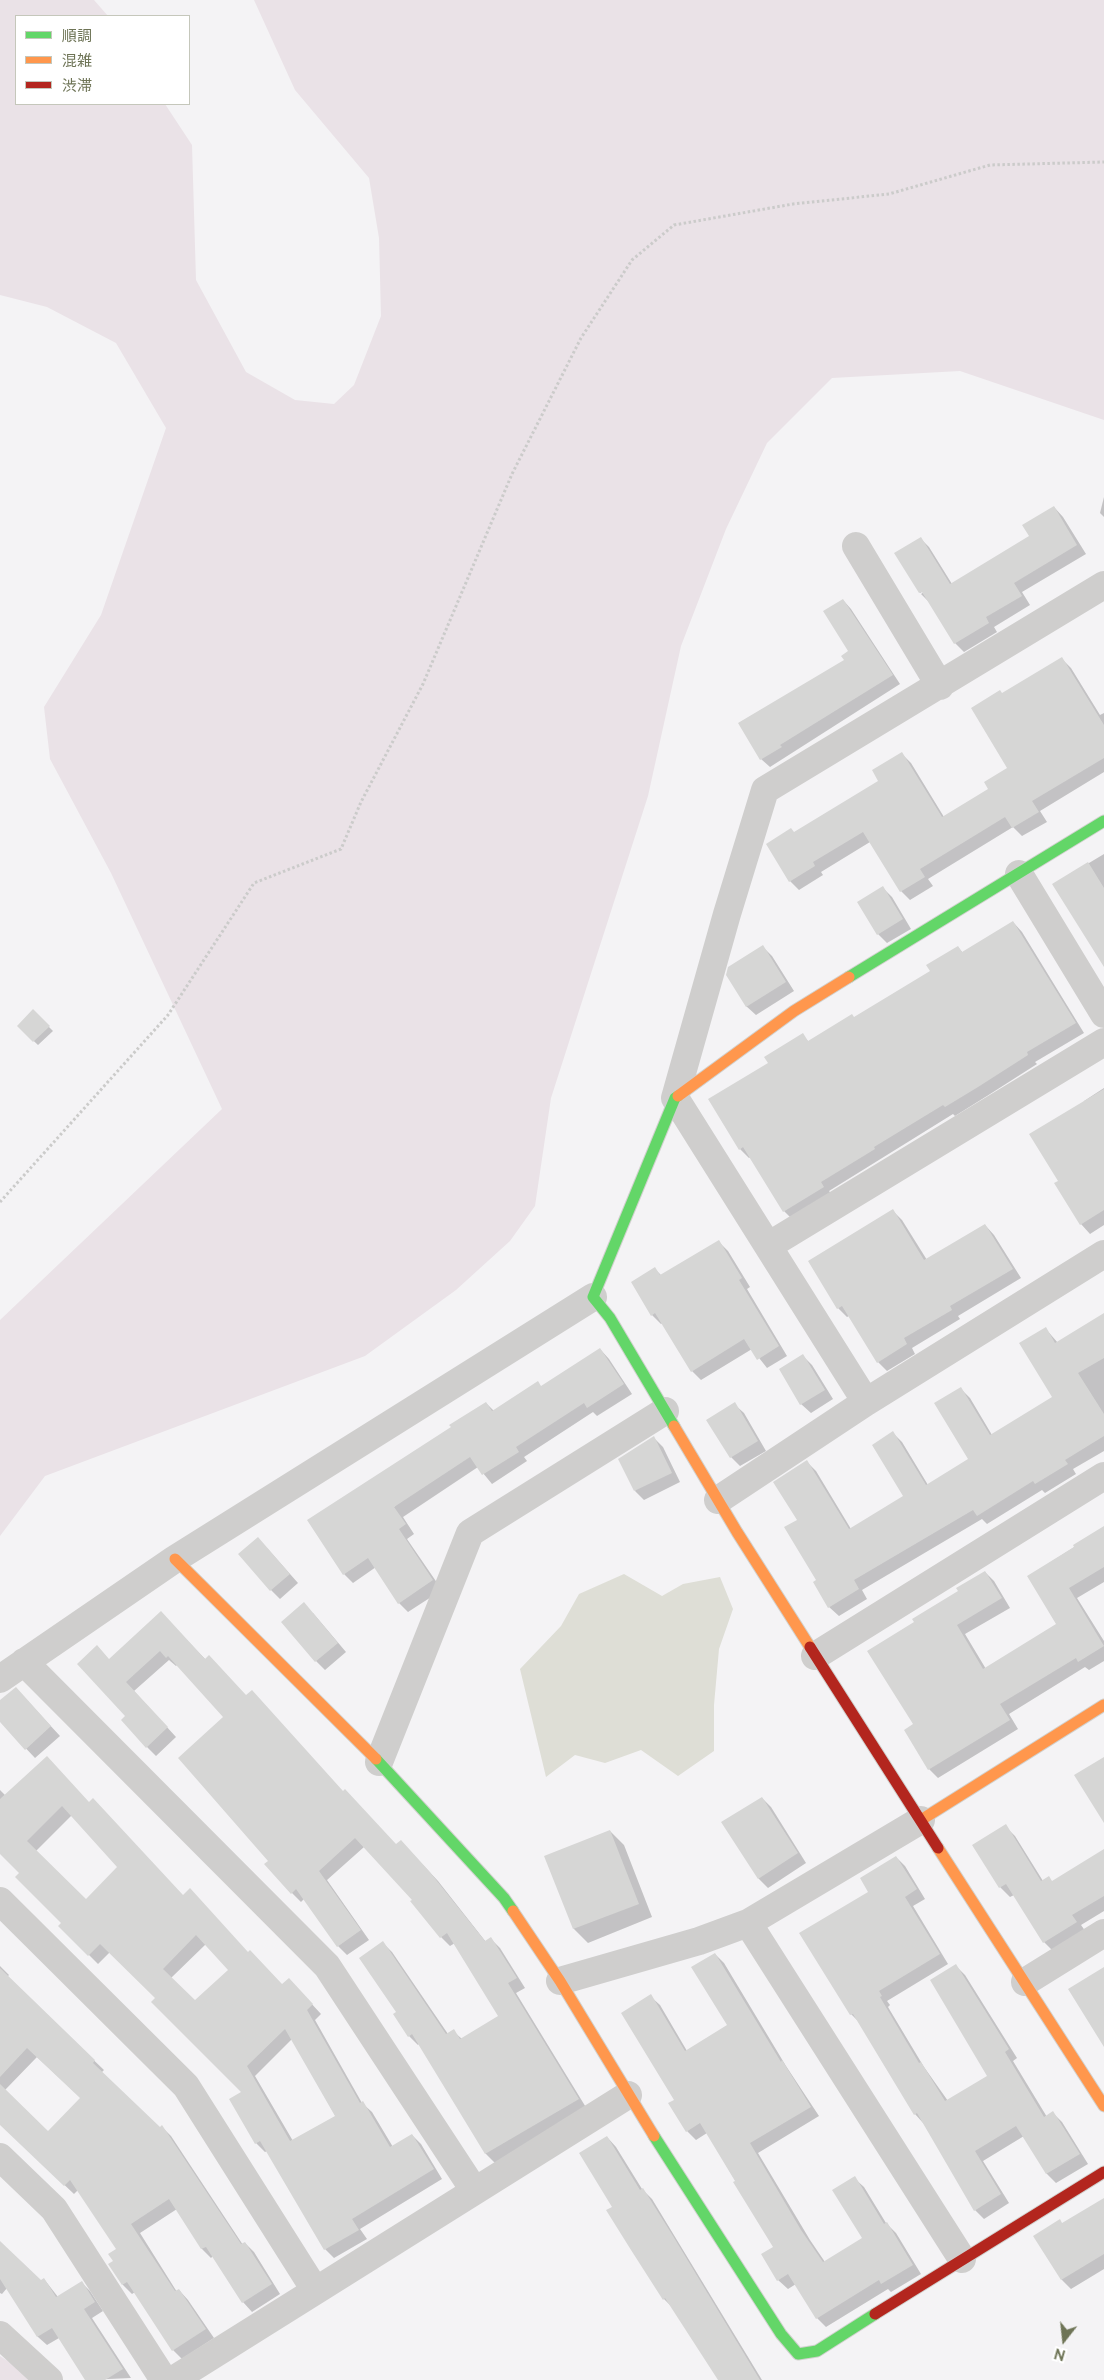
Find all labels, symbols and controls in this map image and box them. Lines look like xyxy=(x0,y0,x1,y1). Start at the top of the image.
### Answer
legend xyxy=(15,15,190,105)
text: 順調 xyxy=(62,27,92,45)
text: 混雑 xyxy=(62,52,92,70)
text: 渋滞 xyxy=(62,77,92,95)
north arrow xyxy=(1039,2315,1089,2365)
text: N xyxy=(1053,2345,1067,2364)

